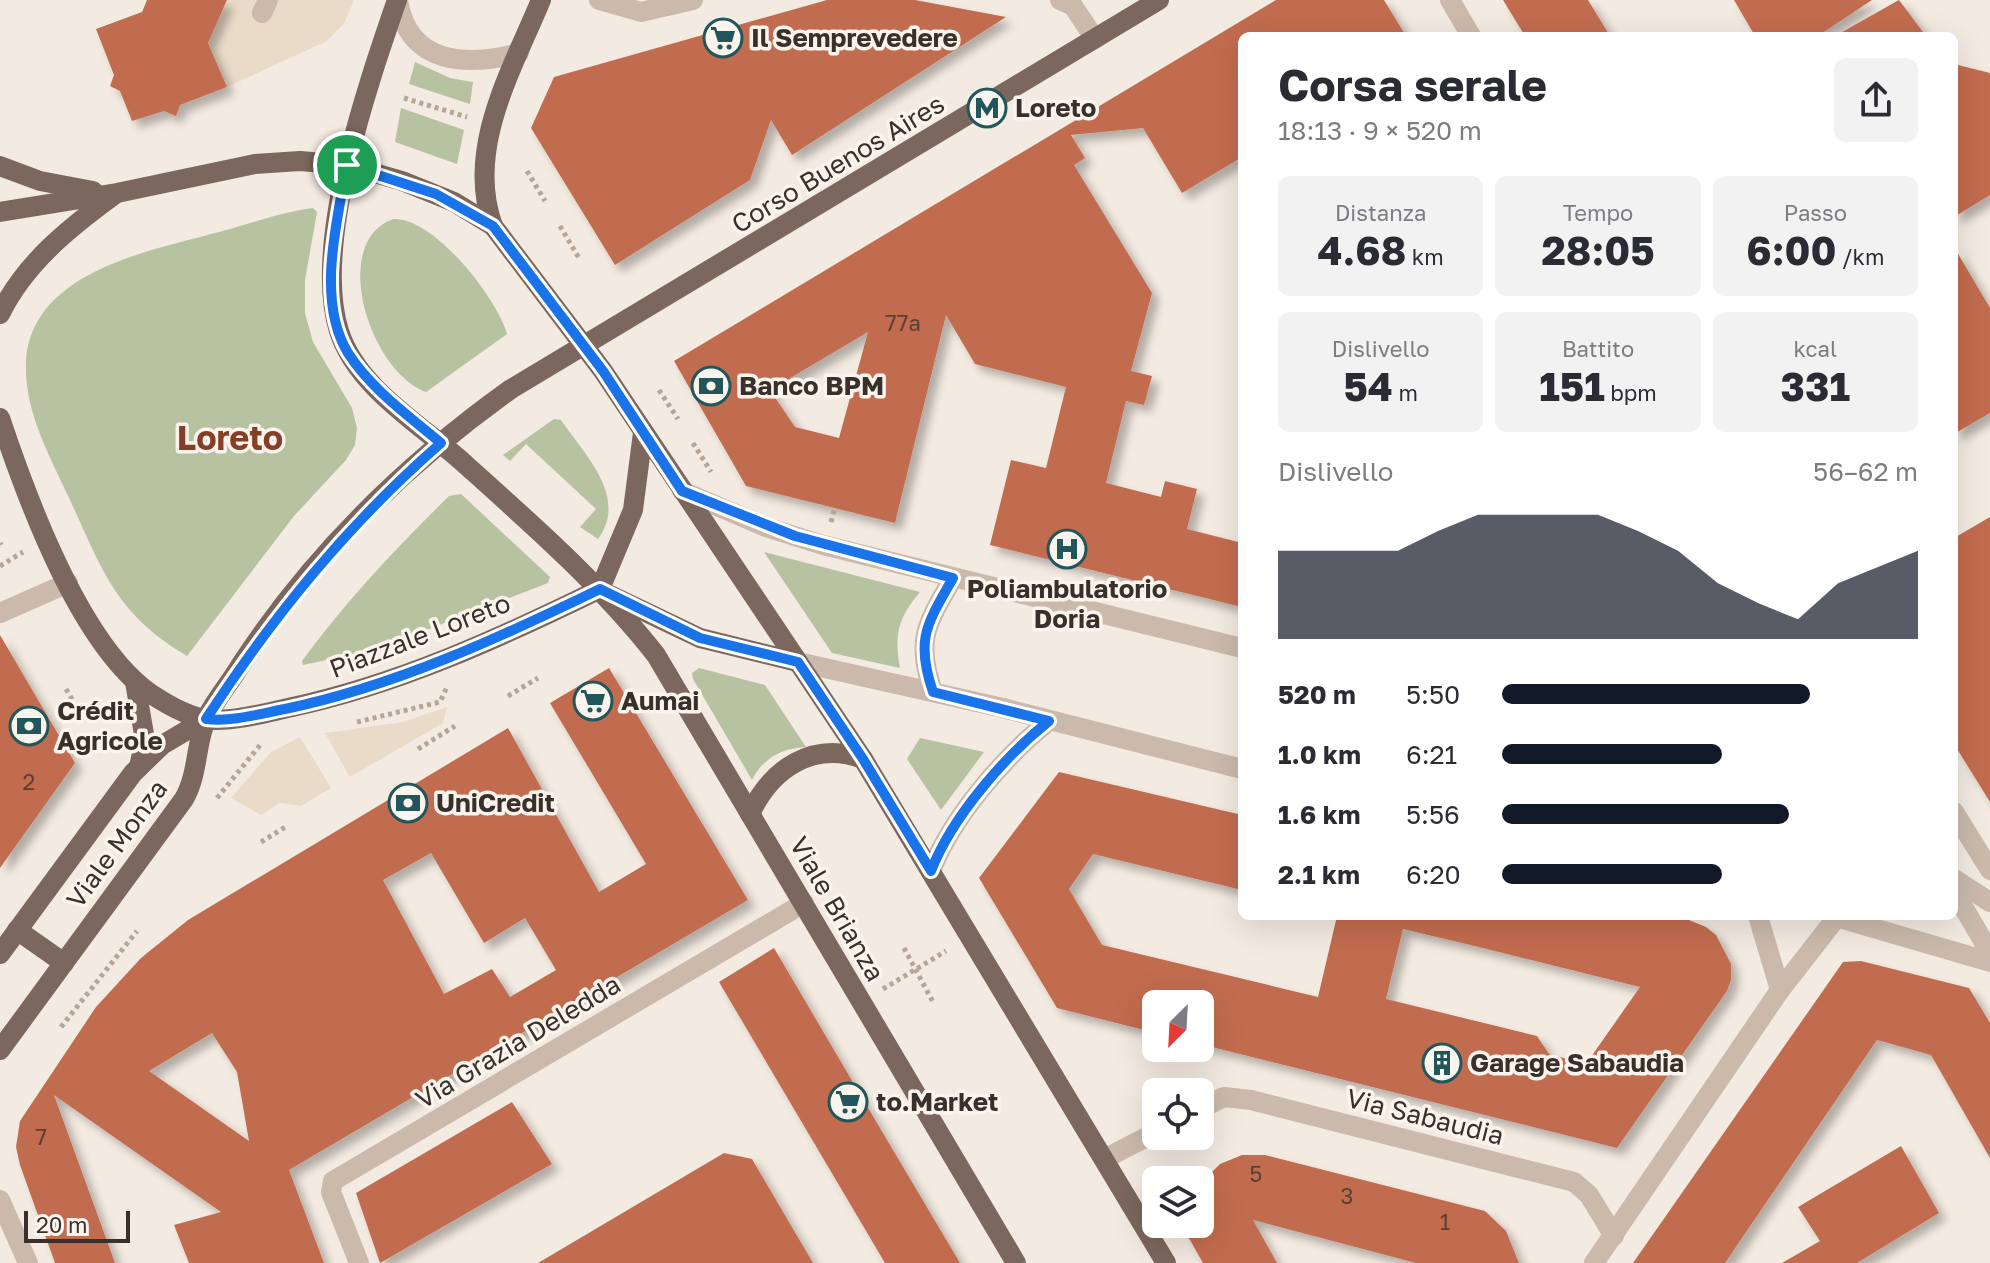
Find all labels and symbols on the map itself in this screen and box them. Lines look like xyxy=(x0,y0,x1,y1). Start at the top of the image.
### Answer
supermarket icon: Il Semprevedere xyxy=(702,17,744,59)
place label: Il Semprevedere xyxy=(751,22,958,53)
metro station icon: Loreto xyxy=(966,87,1008,129)
street label: Corso Buenos Aires xyxy=(726,88,950,239)
place label: Loreto xyxy=(1015,92,1096,123)
pin xyxy=(313,131,381,199)
house number: 77a xyxy=(885,309,921,336)
bank icon: Banco BPM xyxy=(690,365,732,407)
place label: Banco BPM xyxy=(739,370,884,401)
district label: Loreto xyxy=(177,417,283,457)
hospital icon: Poliambulatorio Doria xyxy=(1046,528,1088,570)
place label: Poliambulatorio Doria xyxy=(967,573,1167,634)
street label: Piazzale Loreto xyxy=(325,587,514,684)
supermarket icon: Aumai xyxy=(572,680,614,722)
place label: Aumai xyxy=(621,685,700,716)
place label: Crédit Agricole xyxy=(57,695,163,756)
bank icon: Crédit Agricole xyxy=(8,705,50,747)
house number: 2 xyxy=(23,768,35,795)
street label: Viale Monza xyxy=(60,774,173,914)
bank icon: UniCredit xyxy=(387,782,429,824)
place label: UniCredit xyxy=(436,787,555,818)
street label: Viale Brianza xyxy=(784,831,891,987)
street label: Via Grazia Deledda xyxy=(410,968,626,1115)
north arrow xyxy=(1142,990,1214,1062)
building icon: Garage Sabaudia xyxy=(1421,1042,1463,1084)
place label: Garage Sabaudia xyxy=(1470,1047,1684,1078)
supermarket icon: to.Market xyxy=(827,1081,869,1123)
street label: Via Sabaudia xyxy=(1343,1082,1507,1151)
place label: to.Market xyxy=(876,1086,998,1117)
house number: 7 xyxy=(35,1123,47,1150)
house number: 5 xyxy=(1250,1160,1262,1187)
house number: 3 xyxy=(1341,1182,1353,1209)
scale bar xyxy=(24,1207,130,1243)
house number: 1 xyxy=(1440,1208,1451,1235)

